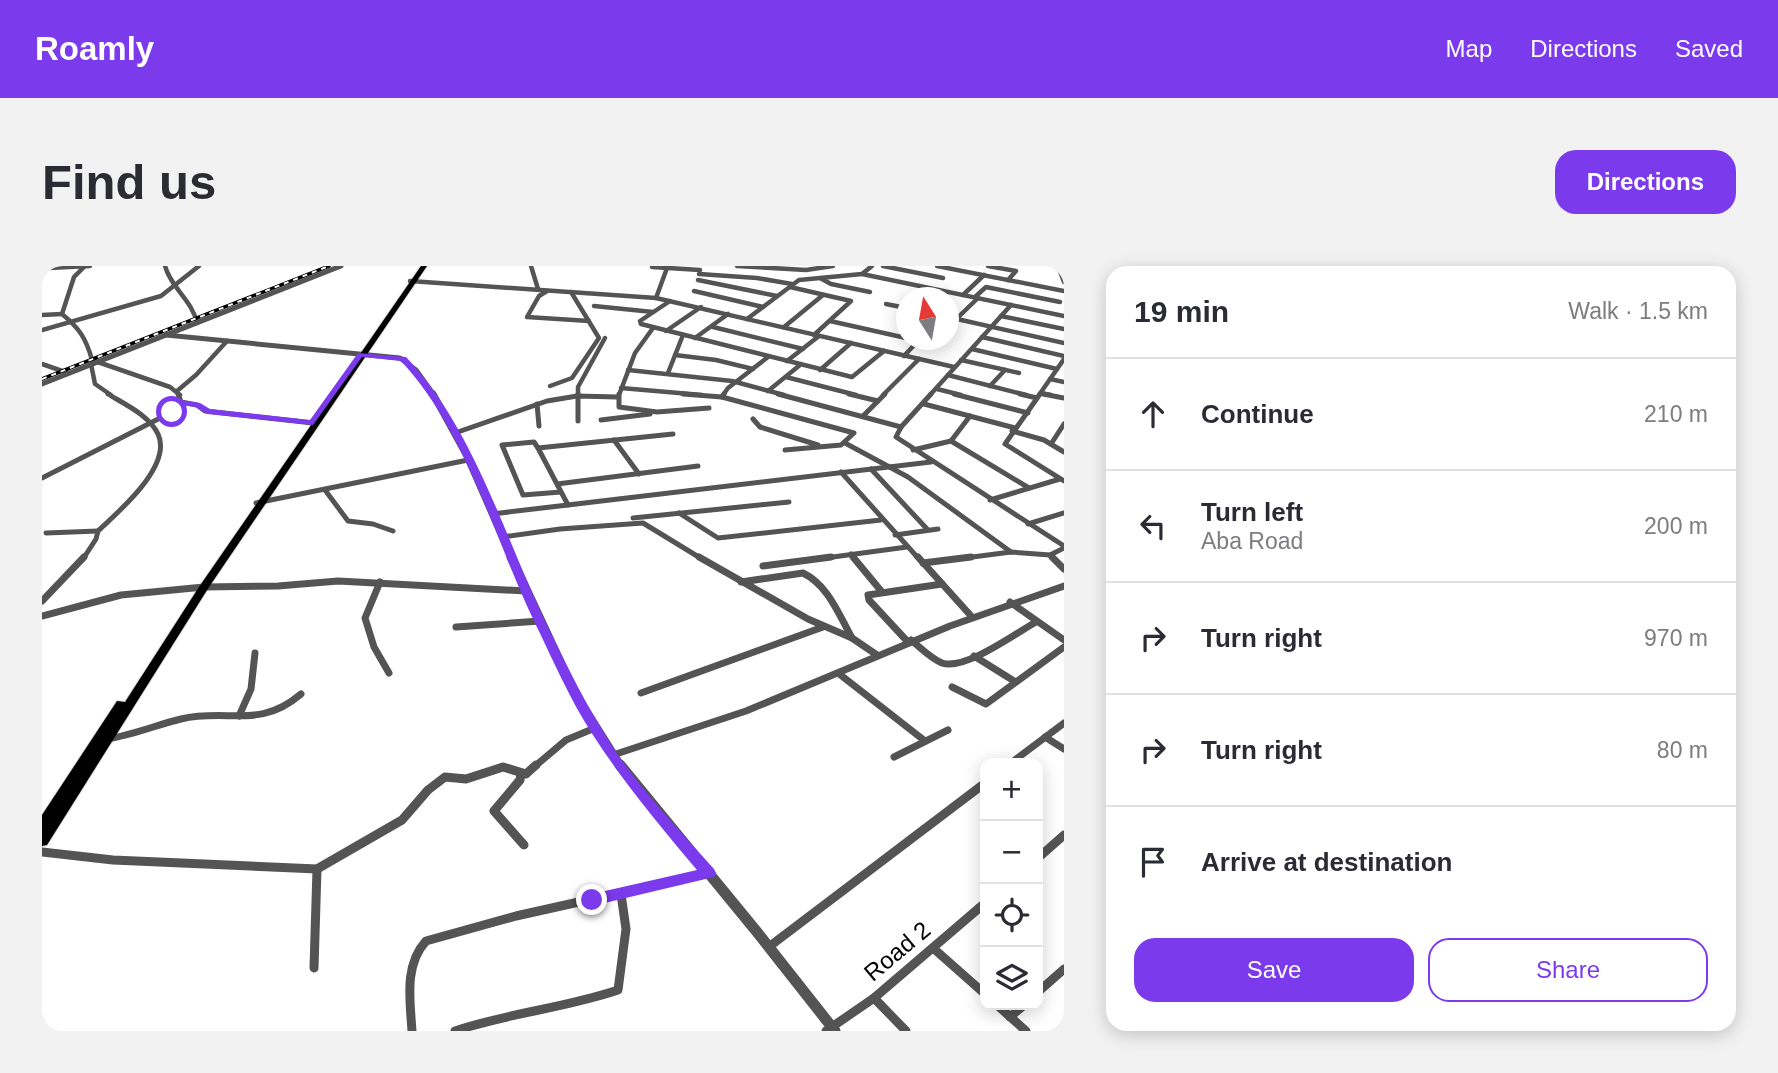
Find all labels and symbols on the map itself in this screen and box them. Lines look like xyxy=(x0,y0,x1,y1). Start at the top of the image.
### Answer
north arrow xyxy=(896,287,959,350)
route start xyxy=(156,396,187,427)
route end xyxy=(576,884,607,915)
street label: Road 2 xyxy=(859,916,935,986)

